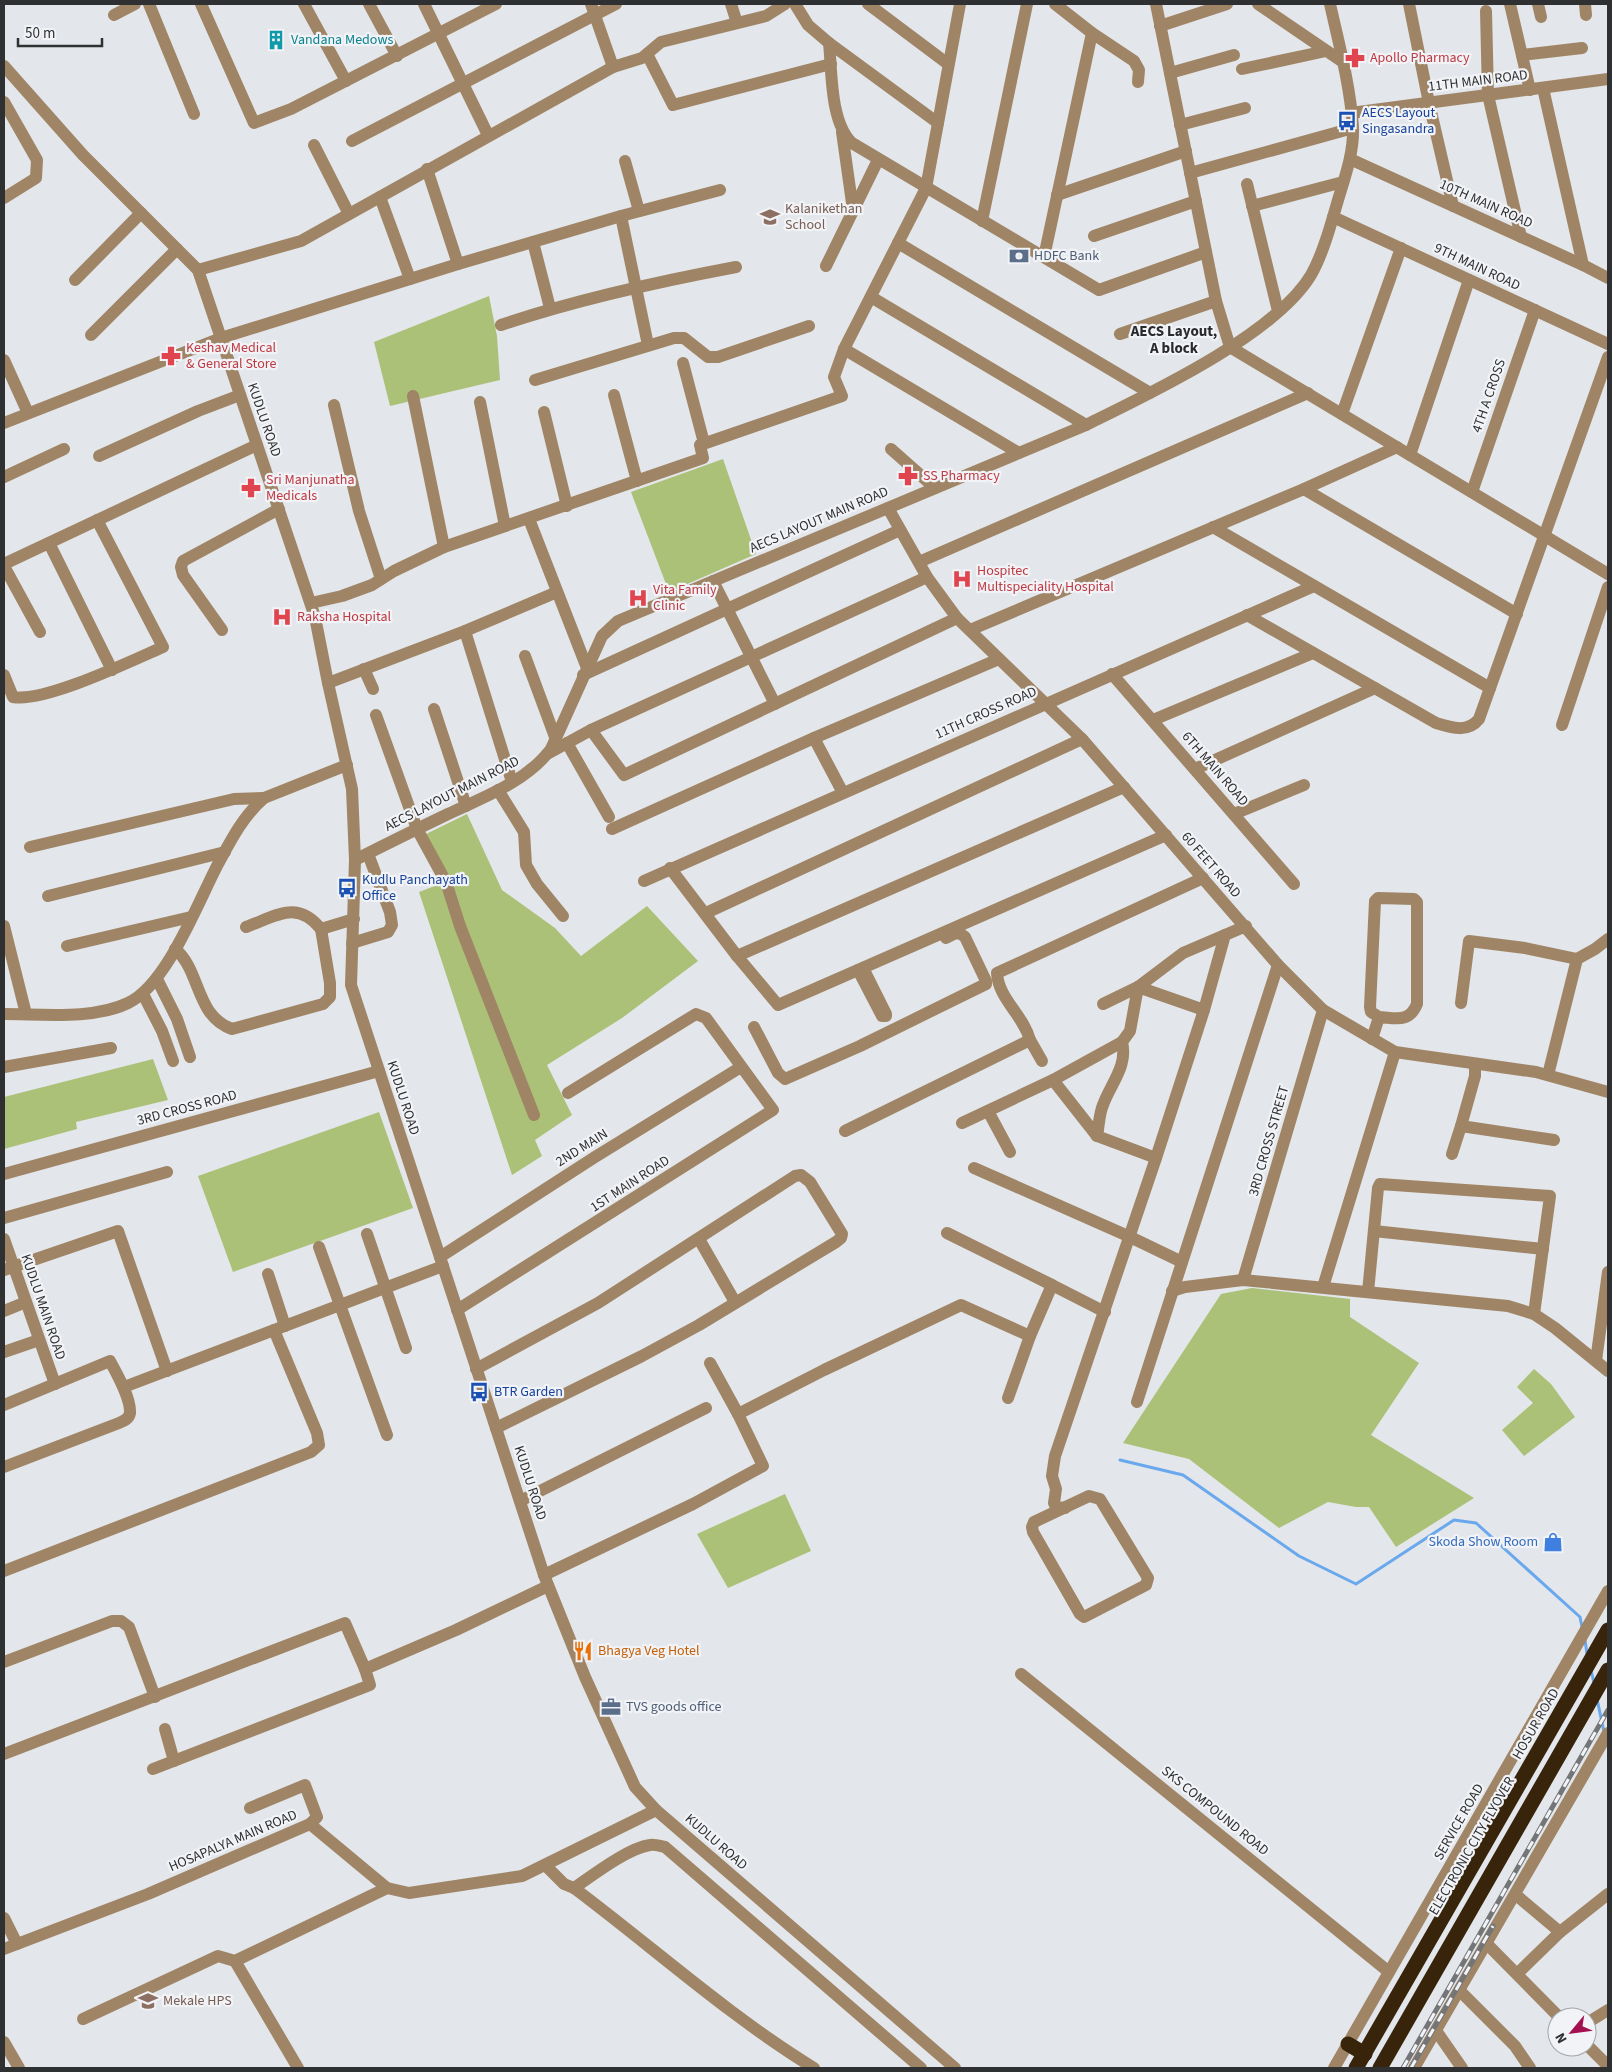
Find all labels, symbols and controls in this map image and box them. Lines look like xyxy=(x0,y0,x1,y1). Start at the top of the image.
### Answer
scale bar xyxy=(18,15,101,47)
text: 50 m xyxy=(25,23,55,44)
building icon: Vandana Medows xyxy=(265,29,287,51)
place label: Vandana Medows xyxy=(291,30,393,50)
pharmacy icon: Apollo Pharmacy xyxy=(1344,47,1366,69)
place label: Apollo Pharmacy xyxy=(1370,48,1470,68)
street label: 11TH MAIN ROAD xyxy=(1427,65,1529,97)
place label: AECS Layout Singasandra xyxy=(1362,103,1435,139)
bus stop icon: AECS Layout Singasandra xyxy=(1336,110,1358,132)
street label: 10TH MAIN ROAD xyxy=(1436,175,1536,233)
place label: Kalanikethan School xyxy=(785,199,862,235)
school or university icon: Kalanikethan School xyxy=(759,206,781,228)
street label: 9TH MAIN ROAD xyxy=(1431,238,1523,296)
bank icon: HDFC Bank xyxy=(1008,245,1030,267)
place label: HDFC Bank xyxy=(1034,246,1099,266)
district label: AECS Layout, A block xyxy=(1130,321,1217,359)
place label: Keshav Medical & General Store xyxy=(186,338,276,374)
pharmacy icon: Keshav Medical & General Store xyxy=(160,345,182,367)
street label: 4TH A CROSS xyxy=(1467,356,1511,436)
street label: KUDLU ROAD xyxy=(242,380,286,460)
pharmacy icon: SS Pharmacy xyxy=(897,465,919,487)
place label: SS Pharmacy xyxy=(923,466,1000,486)
place label: Sri Manjunatha Medicals xyxy=(266,470,354,506)
pharmacy icon: Sri Manjunatha Medicals xyxy=(240,477,262,499)
street label: AECS LAYOUT MAIN ROAD xyxy=(747,482,891,558)
place label: Hospitec Multispeciality Hospital xyxy=(977,561,1114,597)
hospital icon: Hospitec Multispeciality Hospital xyxy=(951,568,973,590)
place label: Vita Family Clinic xyxy=(653,580,717,616)
hospital icon: Vita Family Clinic xyxy=(627,587,649,609)
hospital icon: Raksha Hospital xyxy=(271,606,293,628)
place label: Raksha Hospital xyxy=(297,607,391,627)
street label: 11TH CROSS ROAD xyxy=(932,682,1040,744)
street label: 6TH MAIN ROAD xyxy=(1177,727,1253,811)
street label: AECS LAYOUT MAIN ROAD xyxy=(381,751,523,837)
street label: 60 FEET ROAD xyxy=(1177,827,1245,903)
place label: Kudlu Panchayath Office xyxy=(362,870,468,906)
bus stop icon: Kudlu Panchayath Office xyxy=(336,877,358,899)
street label: KUDLU ROAD xyxy=(382,1058,424,1138)
street label: 3RD CROSS STREET xyxy=(1244,1083,1294,1199)
street label: 3RD CROSS ROAD xyxy=(135,1085,239,1131)
street label: 2ND MAIN xyxy=(552,1124,612,1172)
street label: 1ST MAIN ROAD xyxy=(586,1151,674,1217)
street label: KUDLU MAIN ROAD xyxy=(16,1252,70,1362)
bus stop icon: BTR Garden xyxy=(468,1381,490,1403)
place label: BTR Garden xyxy=(494,1382,563,1402)
street label: KUDLU ROAD xyxy=(509,1443,551,1523)
shop icon: Skoda Show Room xyxy=(1542,1531,1564,1553)
place label: Skoda Show Room xyxy=(1429,1532,1538,1552)
restaurant icon: Bhagya Veg Hotel xyxy=(572,1640,594,1662)
place label: Bhagya Veg Hotel xyxy=(598,1641,700,1661)
street label: HOSUR ROAD xyxy=(1508,1685,1564,1763)
office icon: TVS goods office xyxy=(600,1696,622,1718)
place label: TVS goods office xyxy=(626,1697,721,1717)
street label: SKS COMPOUND ROAD xyxy=(1157,1761,1273,1861)
street label: ELECTRONIC CITY FLYOVER xyxy=(1424,1773,1520,1919)
street label: SERVICE ROAD xyxy=(1429,1780,1489,1864)
street label: HOSAPALYA MAIN ROAD xyxy=(166,1805,300,1877)
street label: KUDLU ROAD xyxy=(680,1809,752,1875)
school or university icon: Mekale HPS xyxy=(137,1990,159,2012)
place label: Mekale HPS xyxy=(163,1991,232,2011)
north arrow xyxy=(1547,2007,1597,2057)
text: N xyxy=(1551,2029,1573,2047)

